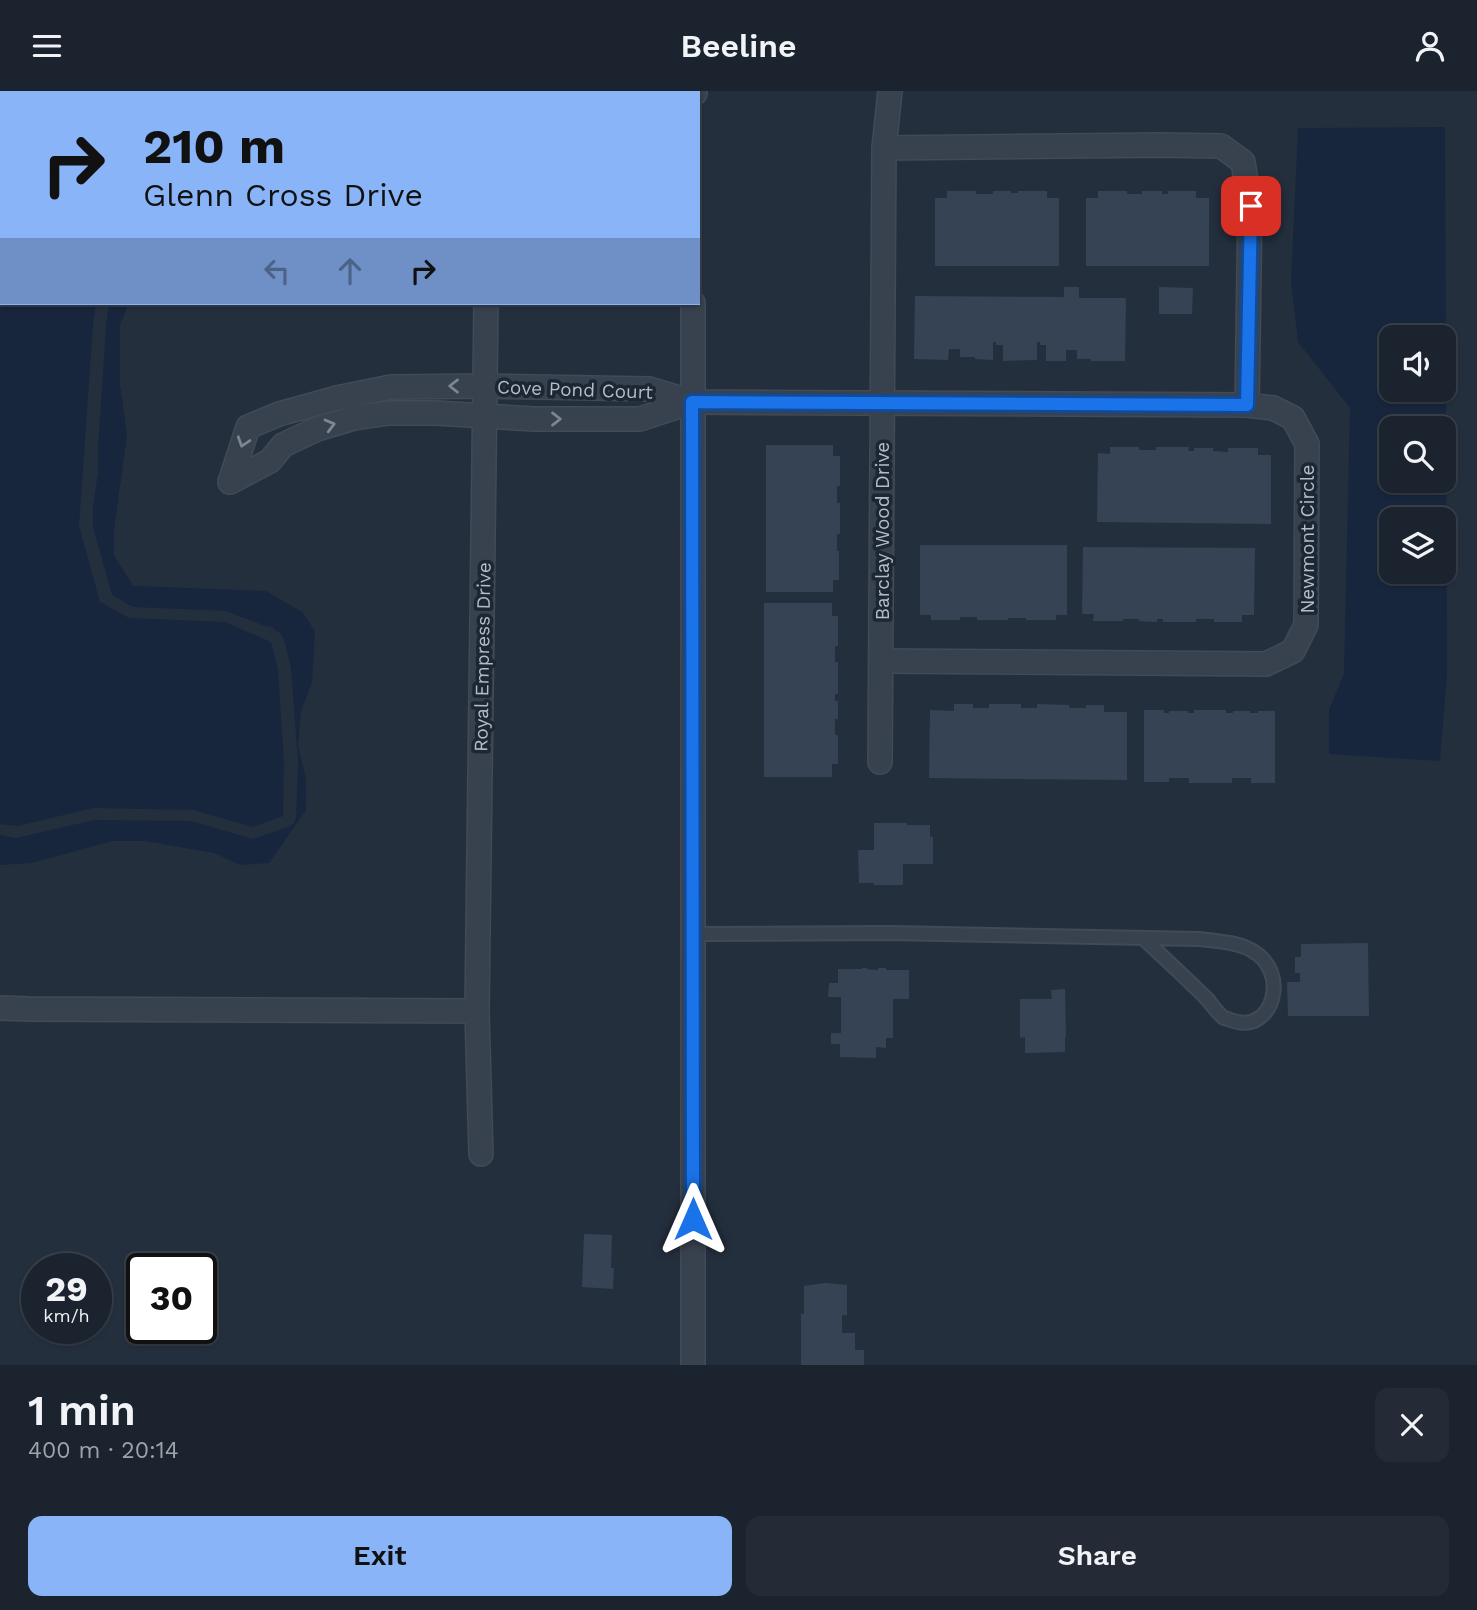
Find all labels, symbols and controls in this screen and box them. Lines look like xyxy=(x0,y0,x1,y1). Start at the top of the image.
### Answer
icon: menu xyxy=(28,27,66,65)
text: Beeline xyxy=(680,27,797,65)
icon: person xyxy=(1411,27,1449,65)
text: 210 m xyxy=(143,117,285,175)
icon: right xyxy=(28,119,119,210)
text: Glenn Cross Drive xyxy=(143,176,423,214)
pin xyxy=(1221,176,1281,236)
icon: arrive xyxy=(1232,187,1270,225)
icon: left xyxy=(258,252,296,290)
icon: ahead xyxy=(331,252,369,290)
icon: right xyxy=(404,252,442,290)
map controls xyxy=(1379,325,1456,584)
button: sound xyxy=(1379,325,1456,402)
street label: Cove Pond Court xyxy=(497,375,653,404)
one-way arrow xyxy=(448,378,459,394)
one-way arrow xyxy=(552,411,562,427)
button: search xyxy=(1379,416,1456,493)
one-way arrow xyxy=(324,419,336,433)
one-way arrow xyxy=(237,435,251,448)
street label: Barclay Wood Drive xyxy=(871,442,894,620)
street label: Newmont Circle xyxy=(1296,465,1319,613)
button: layers xyxy=(1379,507,1456,584)
street label: Royal Empress Drive xyxy=(469,562,496,752)
position arrow xyxy=(656,1182,730,1256)
speed limit sign: 30 xyxy=(126,1253,217,1344)
text: 29 xyxy=(45,1268,88,1310)
text: km/h xyxy=(43,1305,90,1326)
text: 1 min xyxy=(28,1386,136,1435)
button: close xyxy=(1375,1388,1449,1462)
text: 400 m · 20:14 xyxy=(28,1437,179,1464)
button: Exit xyxy=(28,1516,732,1596)
button: Share xyxy=(746,1516,1449,1596)

